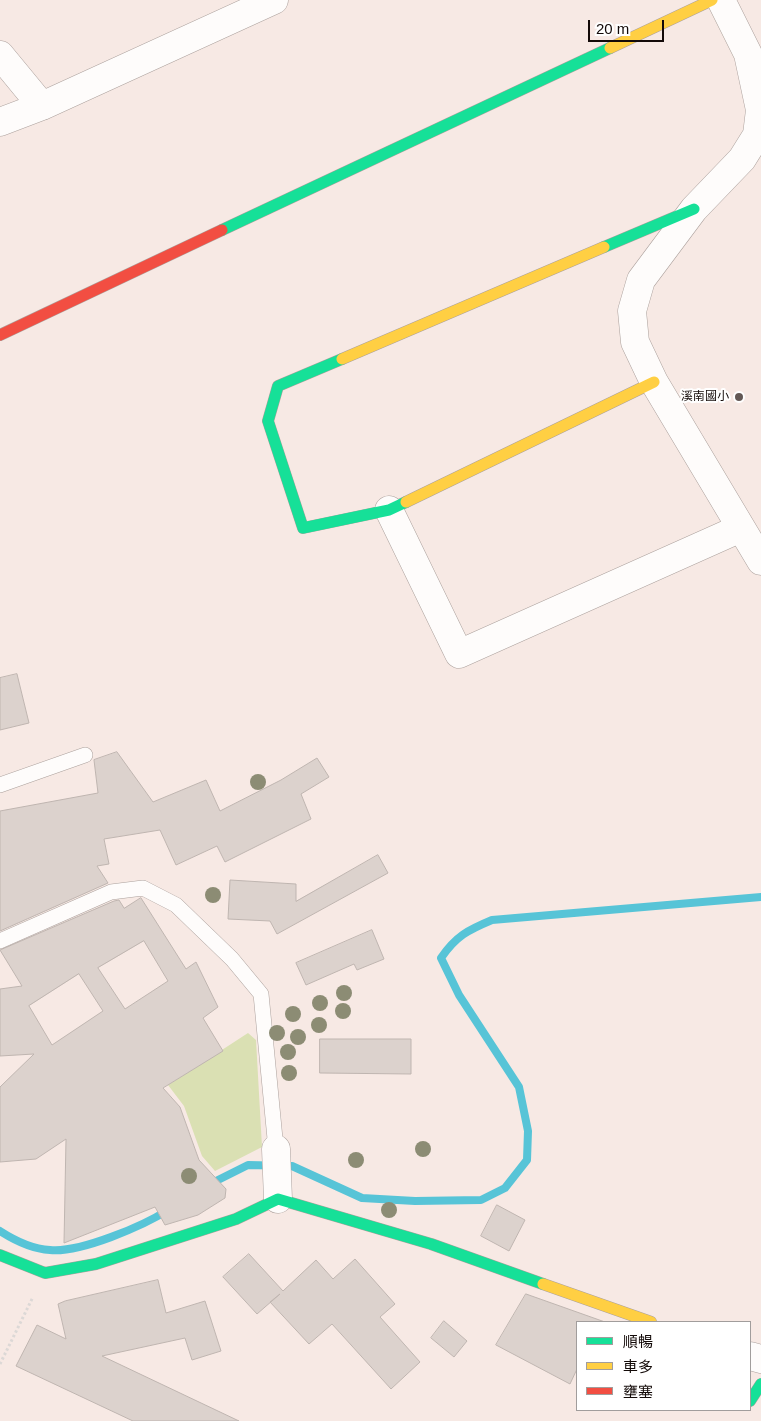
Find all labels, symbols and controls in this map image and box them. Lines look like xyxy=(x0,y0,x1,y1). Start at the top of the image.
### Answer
scale bar xyxy=(591,10,667,42)
text: 20 m xyxy=(596,20,629,37)
place label: 溪南國小 xyxy=(681,390,729,404)
marker: 溪南國小 xyxy=(733,391,745,403)
legend xyxy=(576,1321,751,1411)
text: 順暢 xyxy=(623,1333,653,1350)
text: 車多 xyxy=(623,1358,653,1375)
text: 壅塞 xyxy=(623,1383,653,1400)

